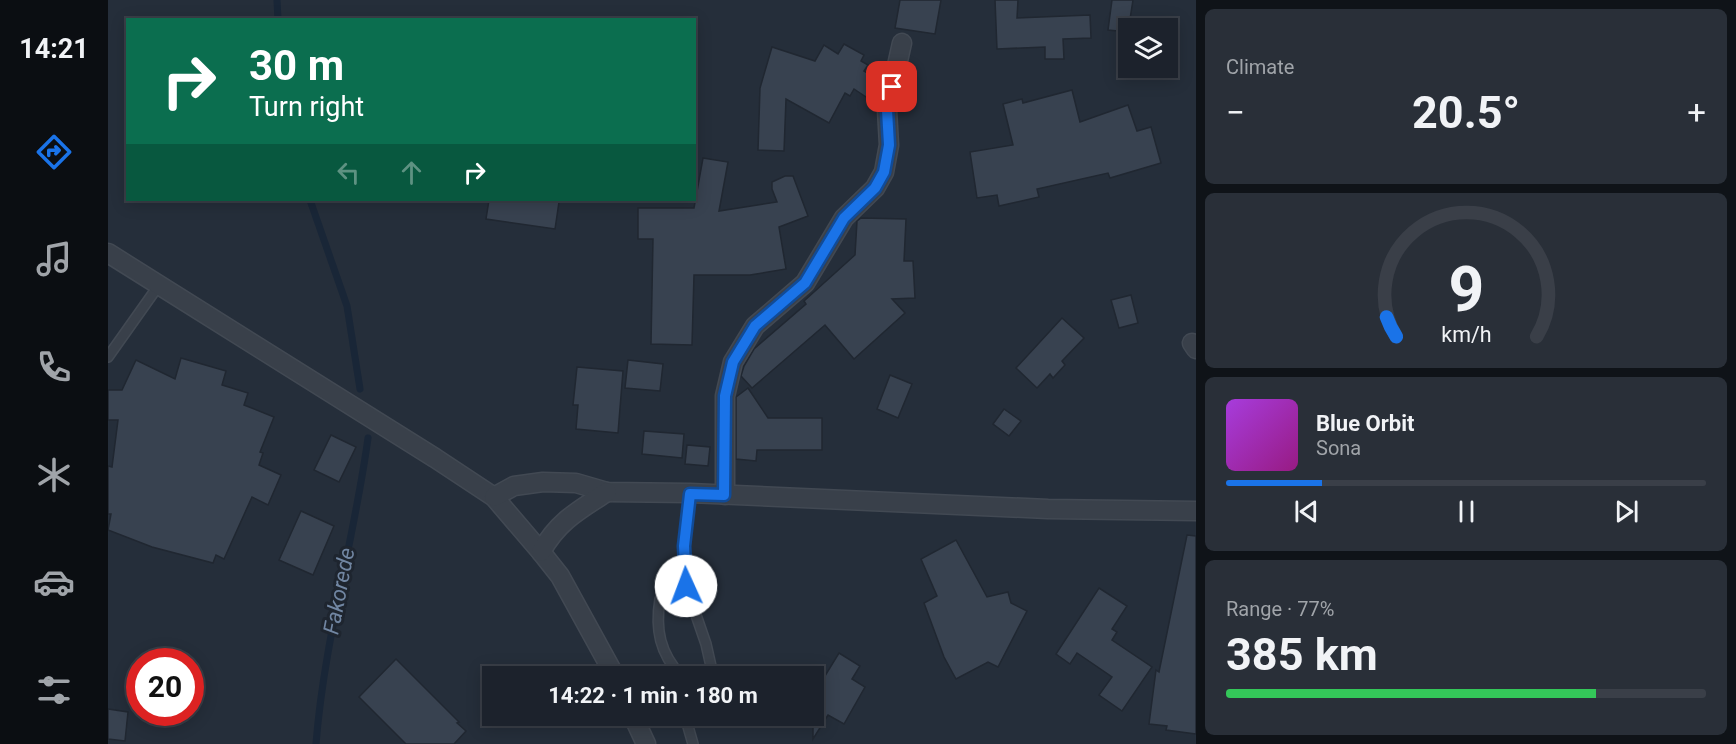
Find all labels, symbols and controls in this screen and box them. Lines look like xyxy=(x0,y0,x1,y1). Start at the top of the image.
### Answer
map controls xyxy=(1118,18,1178,78)
button: layers xyxy=(1118,18,1178,78)
text: 14:21 xyxy=(19,33,89,65)
text: 30 m xyxy=(249,41,344,90)
icon: right xyxy=(150,42,228,120)
text: Climate xyxy=(1226,55,1294,79)
pin xyxy=(866,61,917,112)
icon: arrive xyxy=(875,70,908,103)
text: 20.5° xyxy=(1412,86,1520,139)
text: Turn right xyxy=(249,91,364,123)
text: − xyxy=(1226,93,1245,132)
text: + xyxy=(1687,93,1706,132)
icon: directions xyxy=(33,131,75,173)
icon: left xyxy=(332,156,365,189)
icon: ahead xyxy=(395,156,428,189)
icon: right xyxy=(458,156,491,189)
icon: music xyxy=(33,238,75,280)
text: 9 xyxy=(1448,253,1484,326)
text: km/h xyxy=(1441,323,1491,348)
icon: phone xyxy=(33,346,75,388)
text: Blue Orbit xyxy=(1316,411,1414,436)
text: Sona xyxy=(1316,436,1361,460)
icon: climate xyxy=(33,454,75,496)
icon: previous xyxy=(1290,495,1323,528)
icon: pause xyxy=(1450,495,1483,528)
icon: next xyxy=(1610,495,1643,528)
water label: Fakorede xyxy=(318,546,360,636)
position arrow xyxy=(654,554,718,618)
icon: car xyxy=(33,561,75,603)
text: Range · 77% xyxy=(1226,597,1334,621)
text: 385 km xyxy=(1226,628,1378,681)
speed limit sign: 20 xyxy=(126,648,204,726)
icon: filters xyxy=(33,669,75,711)
text: 14:22 · 1 min · 180 m xyxy=(548,683,758,708)

